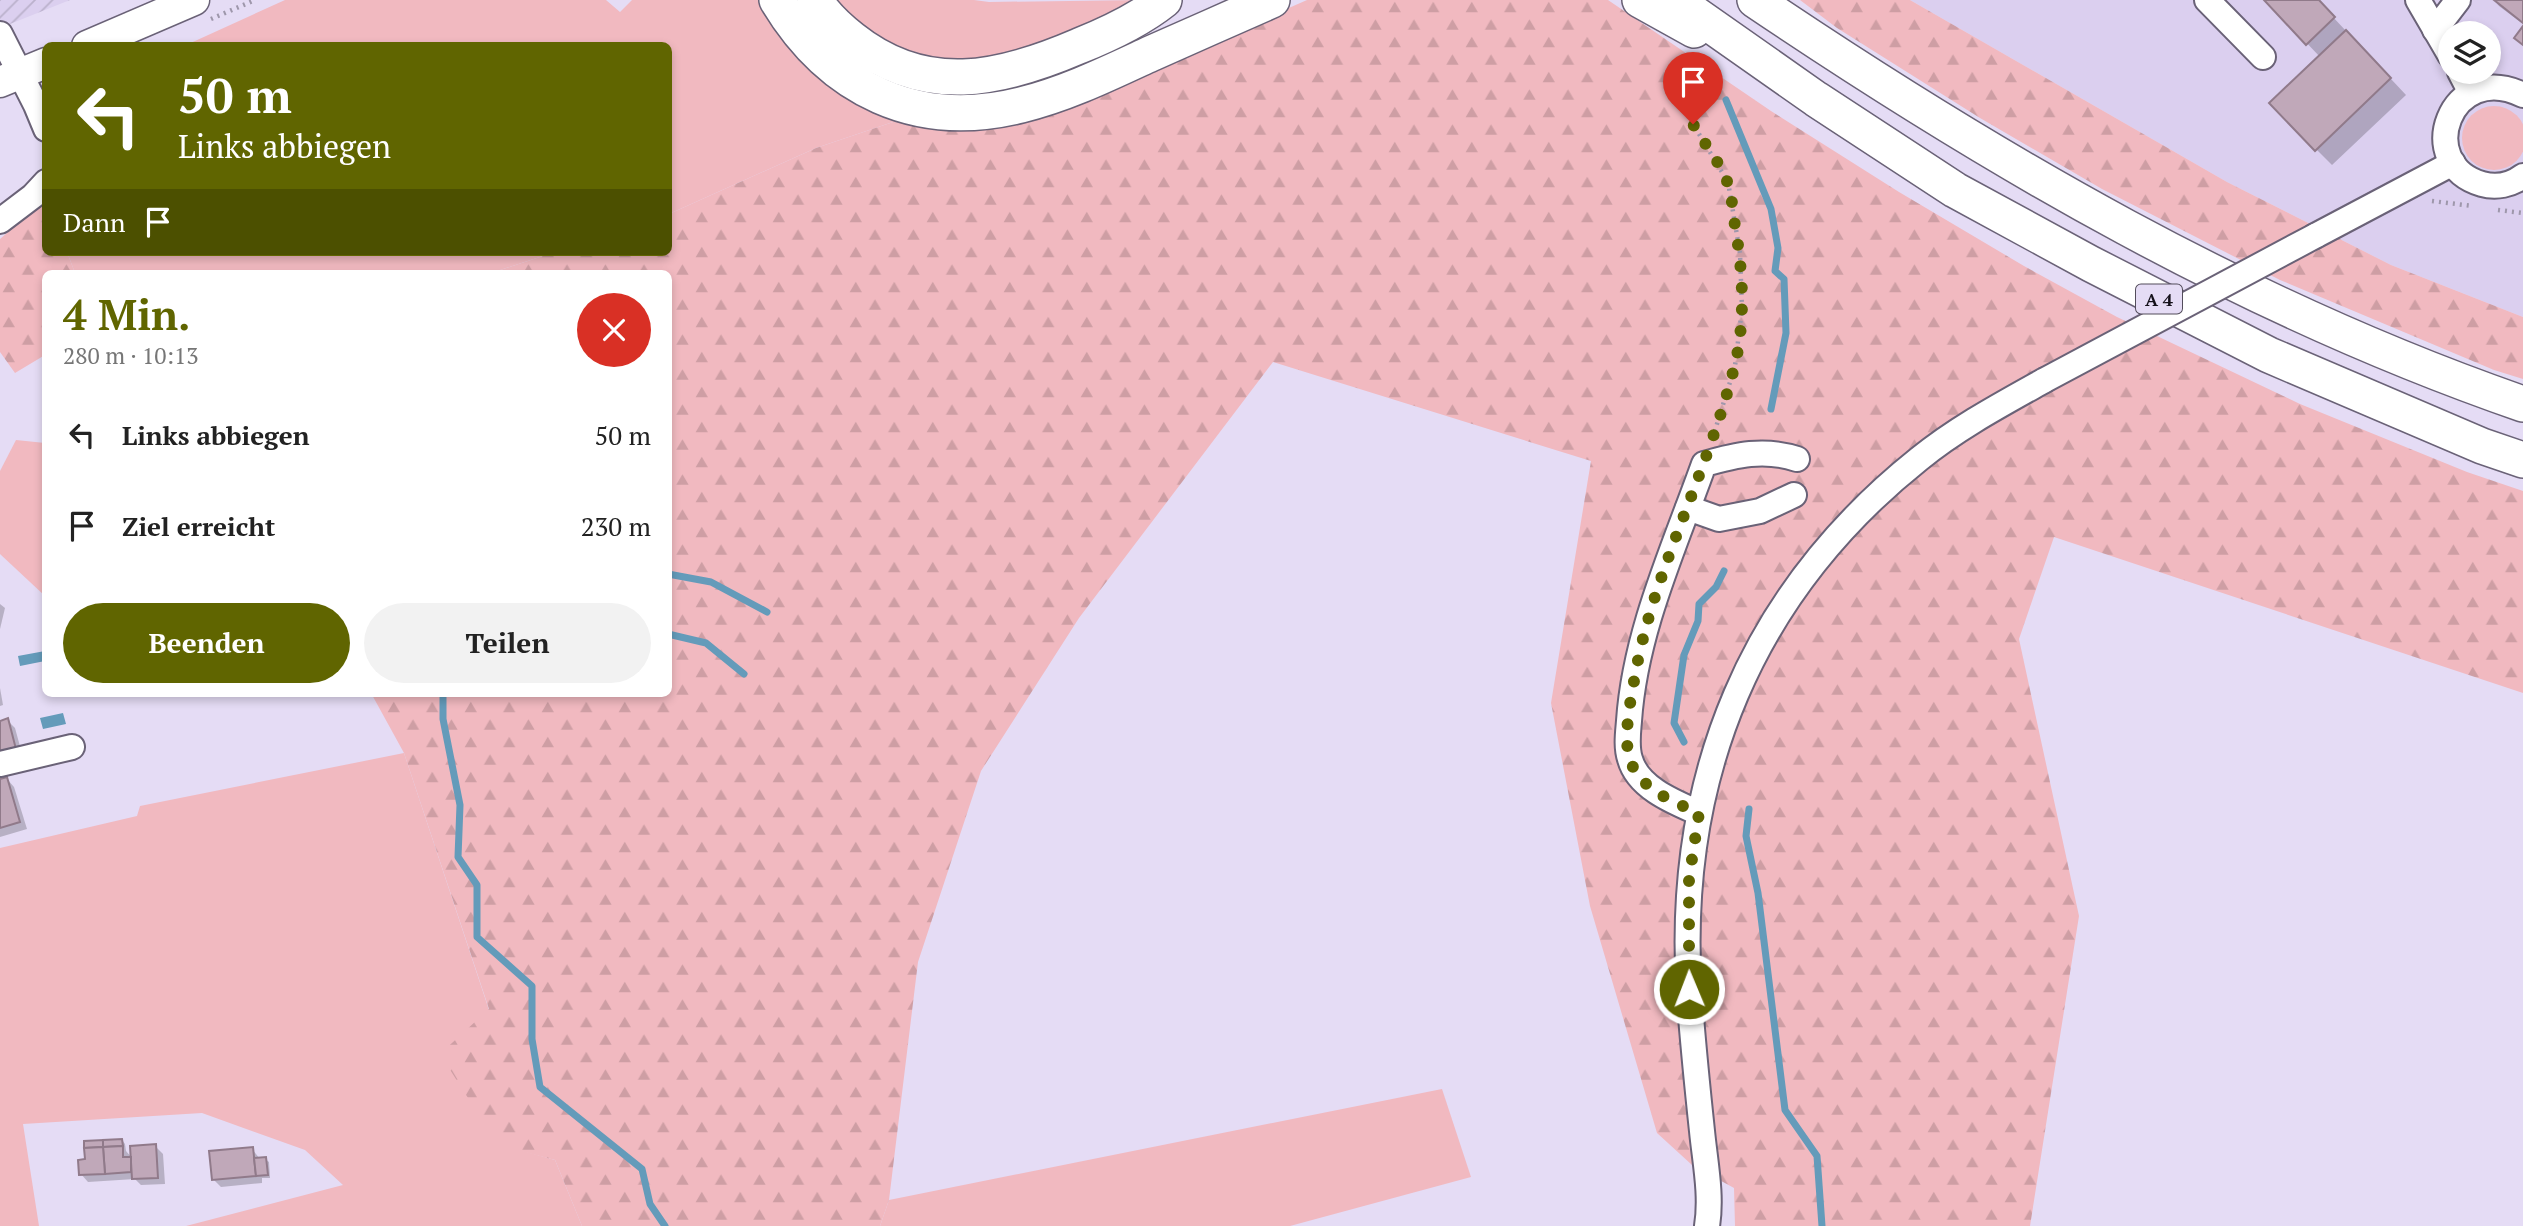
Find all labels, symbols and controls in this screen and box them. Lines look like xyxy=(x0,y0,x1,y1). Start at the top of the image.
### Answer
map controls xyxy=(2438,21,2501,84)
button: layers xyxy=(2438,21,2501,84)
pin xyxy=(1663,52,1723,124)
text: 50 m xyxy=(178,62,292,127)
icon: arrive xyxy=(1674,63,1712,101)
icon: left xyxy=(63,70,154,161)
text: Links abbiegen xyxy=(178,125,391,167)
icon: arrive xyxy=(139,203,177,241)
text: Dann xyxy=(63,205,125,239)
road number: A 4 xyxy=(2136,284,2182,314)
text: 4 Min. xyxy=(63,286,191,342)
button: close xyxy=(577,293,651,367)
text: 280 m · 10:13 xyxy=(63,340,198,371)
icon: left xyxy=(63,416,101,454)
text: Links abbiegen xyxy=(122,418,310,452)
text: 50 m xyxy=(595,418,651,452)
icon: arrive xyxy=(63,507,101,545)
text: Ziel erreicht xyxy=(122,509,275,543)
text: 230 m xyxy=(581,509,651,543)
button: Beenden xyxy=(63,603,350,683)
button: Teilen xyxy=(364,603,651,683)
position arrow xyxy=(1652,952,1726,1026)

